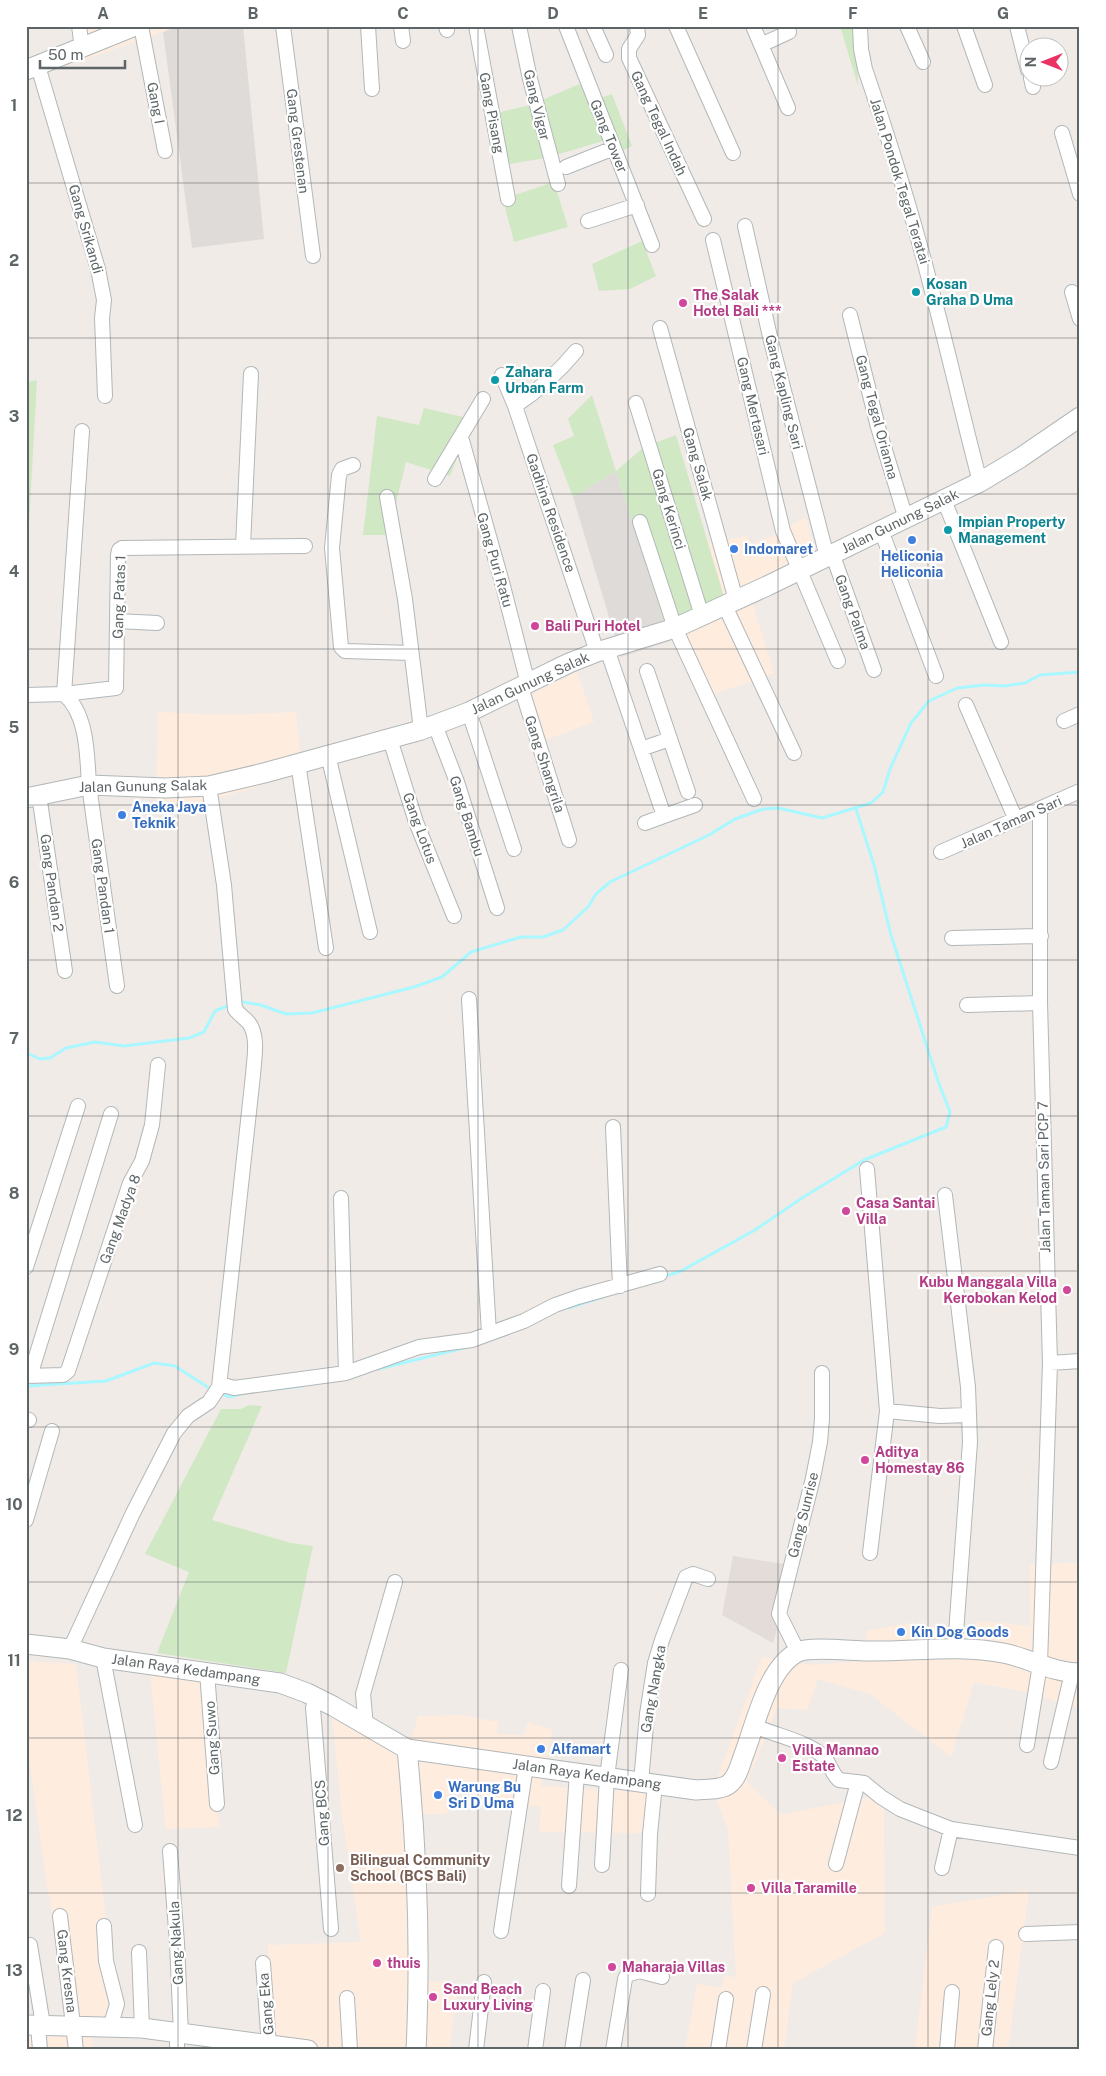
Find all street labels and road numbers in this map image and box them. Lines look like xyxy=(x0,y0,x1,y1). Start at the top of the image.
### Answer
street label: Gang Vigar xyxy=(520,68,554,142)
street label: Gang Tegal Indah xyxy=(628,68,690,178)
street label: Gang Pisang xyxy=(476,71,508,155)
street label: Gang I xyxy=(144,81,168,125)
street label: Gang Grestenan xyxy=(284,88,312,194)
street label: Jalan Pondok Tegal Teratai xyxy=(867,96,933,266)
street label: Gang Tower xyxy=(587,97,631,175)
street label: Gang Srikandi xyxy=(66,183,106,275)
street label: Gang Kapling Sari xyxy=(762,333,806,451)
street label: Gang Tegal Orianna xyxy=(853,353,901,481)
street label: Gang Mertasari xyxy=(734,355,772,457)
street label: Gang Salak xyxy=(680,426,716,502)
street label: Gadhina Residence xyxy=(523,451,579,575)
street label: Gang Kerinci xyxy=(649,467,689,551)
street label: Jalan Gunung Salak xyxy=(839,486,961,556)
street label: Gang Puri Ratu xyxy=(474,511,516,609)
street label: Gang Patas 1 xyxy=(110,555,128,639)
street label: Gang Palma xyxy=(832,572,874,652)
street label: Jalan Gunung Salak xyxy=(468,649,592,717)
street label: Gang Shangrila xyxy=(522,713,568,815)
street label: Gang Bambu xyxy=(446,774,488,858)
street label: Jalan Gunung Salak xyxy=(79,777,207,795)
street label: Gang Lotus xyxy=(400,790,440,866)
street label: Jalan Taman Sari xyxy=(958,792,1064,852)
street label: Gang Pandan 2 xyxy=(37,833,67,933)
street label: Gang Pandan 1 xyxy=(88,837,118,935)
street label: Jalan Taman Sari PCP 7 xyxy=(1035,1101,1053,1253)
street label: Gang Madya 8 xyxy=(96,1172,144,1266)
street label: Gang Sunrise xyxy=(785,1470,821,1560)
street label: Gang Nangka xyxy=(637,1644,669,1734)
street label: Jalan Raya Kedampang xyxy=(111,1651,262,1687)
street label: Gang Suwo xyxy=(201,1700,223,1776)
street label: Jalan Raya Kedampang xyxy=(512,1756,663,1792)
street label: Gang BCS xyxy=(312,1779,332,1847)
street label: Gang Nakula xyxy=(166,1900,186,1986)
street label: Gang Kresna xyxy=(54,1928,80,2014)
street label: Gang Lely 2 xyxy=(978,1959,1002,2037)
street label: Gang Eka xyxy=(255,1972,277,2036)

